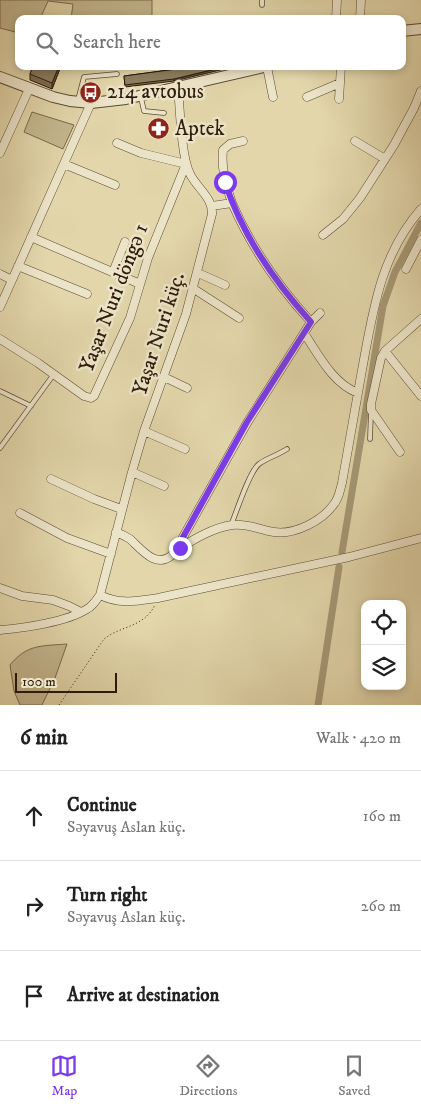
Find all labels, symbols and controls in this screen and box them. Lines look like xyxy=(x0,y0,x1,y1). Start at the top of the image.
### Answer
search box xyxy=(15,15,406,70)
icon: search xyxy=(33,29,61,57)
text: Search here xyxy=(73,31,161,54)
place label: 214 avtobus xyxy=(107,79,204,105)
bus stop icon: 214 avtobus xyxy=(79,80,103,104)
place label: Aptek xyxy=(175,116,225,142)
pharmacy icon: Aptek xyxy=(147,117,171,141)
route start xyxy=(214,171,237,194)
street label: Yaşar Nuri döngə 1 xyxy=(74,220,154,376)
street label: Yaşar Nuri küç. xyxy=(127,269,191,399)
route end xyxy=(169,537,192,560)
map controls xyxy=(361,600,406,690)
button: locate xyxy=(361,600,406,645)
button: layers xyxy=(361,645,406,690)
scale bar xyxy=(15,670,118,693)
text: 100 m xyxy=(22,673,56,691)
text: 6 min xyxy=(20,725,68,751)
text: Walk · 420 m xyxy=(316,728,401,748)
text: Continue xyxy=(67,794,137,817)
icon: ahead xyxy=(20,802,48,830)
text: 160 m xyxy=(363,806,401,826)
text: Səyavuş Aslan küç. xyxy=(67,817,186,837)
text: Turn right xyxy=(67,884,147,907)
icon: right xyxy=(20,892,48,920)
text: 260 m xyxy=(361,896,401,916)
text: Səyavuş Aslan küç. xyxy=(67,907,186,927)
icon: arrive xyxy=(20,982,48,1010)
text: Arrive at destination xyxy=(67,984,219,1007)
tab: Map xyxy=(50,1052,78,1100)
tab: Directions xyxy=(179,1052,237,1100)
tab: Saved xyxy=(338,1052,371,1100)

